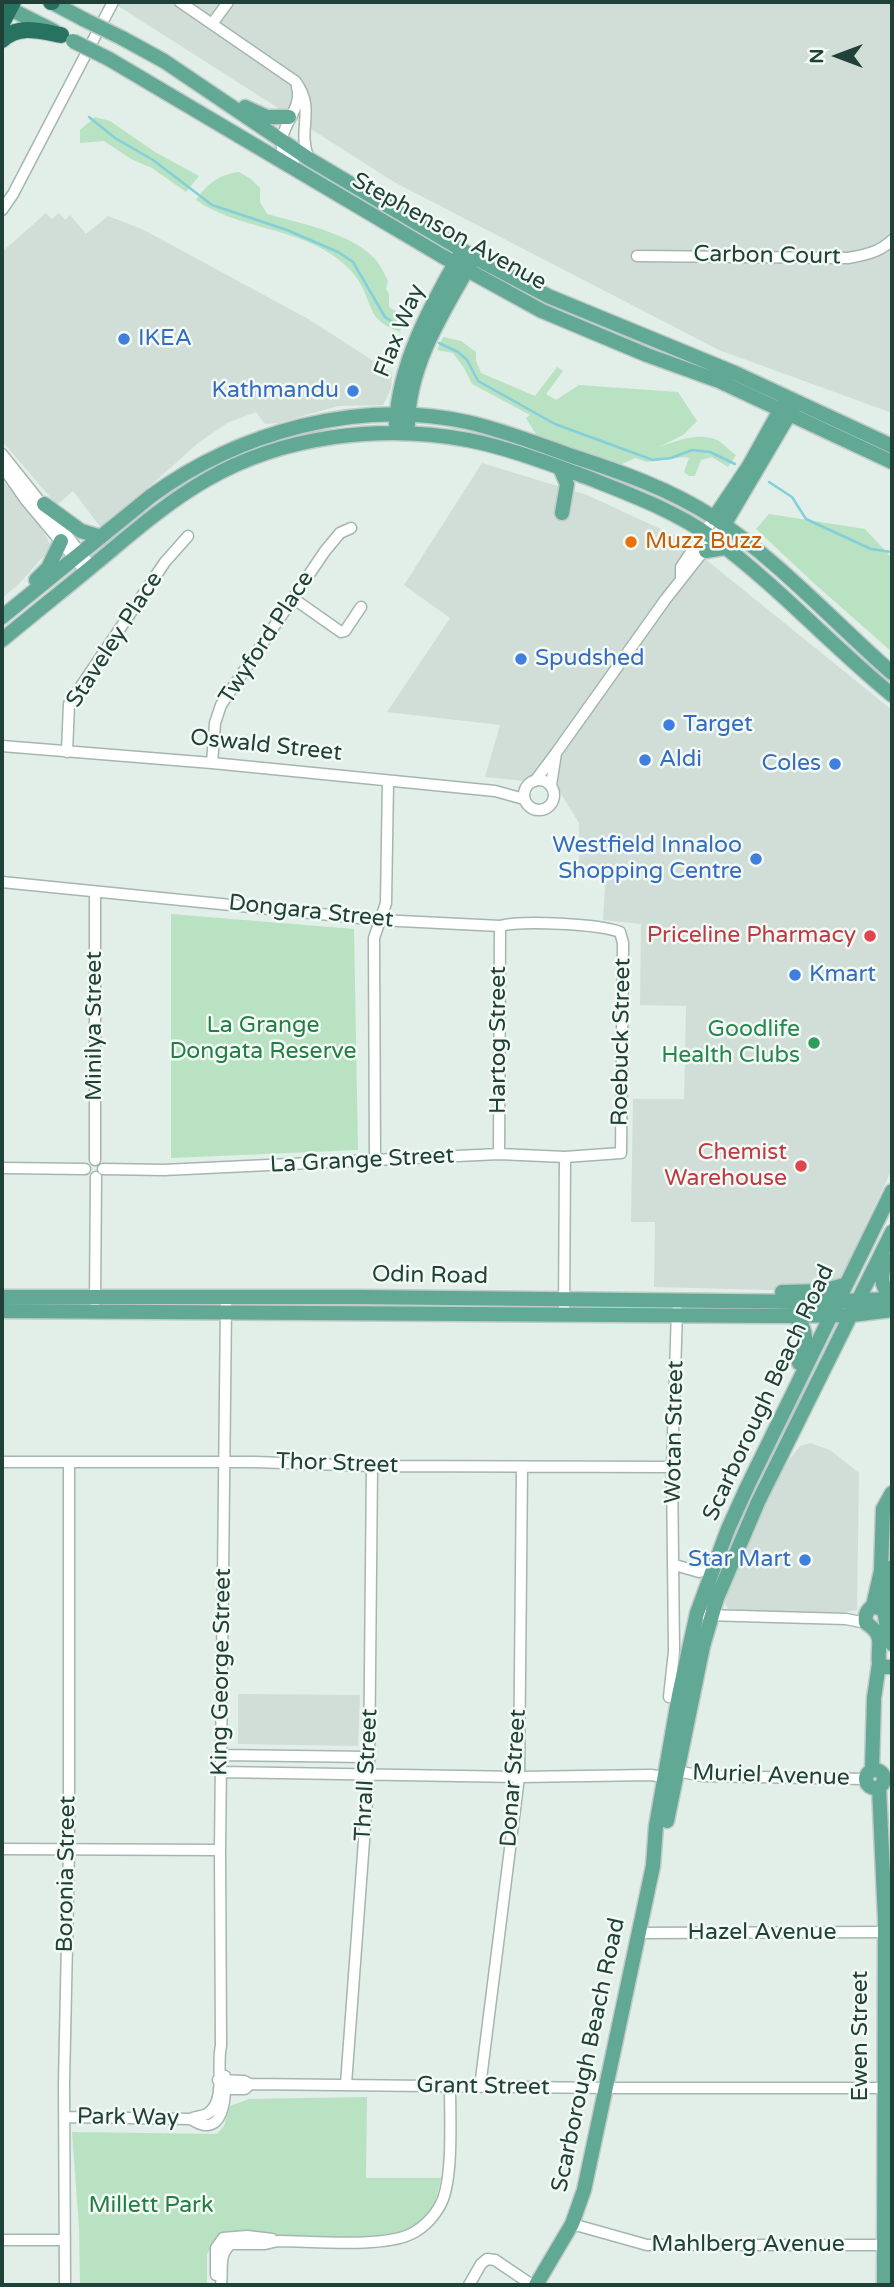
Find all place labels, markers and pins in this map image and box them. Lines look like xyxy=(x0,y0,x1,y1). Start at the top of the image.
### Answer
place label: IKEA xyxy=(138,325,192,353)
marker: IKEA xyxy=(116,331,132,347)
place label: Kathmandu xyxy=(212,377,339,405)
marker: Kathmandu xyxy=(345,383,361,399)
place label: Muzz Buzz xyxy=(645,528,763,556)
marker: Muzz Buzz xyxy=(623,534,639,550)
place label: Spudshed xyxy=(535,645,645,673)
marker: Spudshed xyxy=(513,651,529,667)
place label: Target xyxy=(683,711,753,739)
marker: Target xyxy=(661,717,677,733)
place label: Aldi xyxy=(659,746,702,774)
place label: Coles xyxy=(762,750,821,778)
marker: Aldi xyxy=(637,752,653,768)
marker: Coles xyxy=(827,756,843,772)
place label: Westfield Innaloo Shopping Centre xyxy=(552,832,742,886)
marker: Westfield Innaloo Shopping Centre xyxy=(748,851,764,867)
place label: Priceline Pharmacy xyxy=(647,922,856,950)
marker: Priceline Pharmacy xyxy=(862,928,878,944)
place label: Kmart xyxy=(809,961,876,989)
marker: Kmart xyxy=(787,967,803,983)
place label: Goodlife Health Clubs xyxy=(661,1016,800,1070)
marker: Goodlife Health Clubs xyxy=(806,1035,822,1051)
place label: Chemist Warehouse xyxy=(664,1139,787,1193)
marker: Chemist Warehouse xyxy=(793,1158,809,1174)
place label: Star Mart xyxy=(688,1546,791,1574)
marker: Star Mart xyxy=(797,1552,813,1568)

